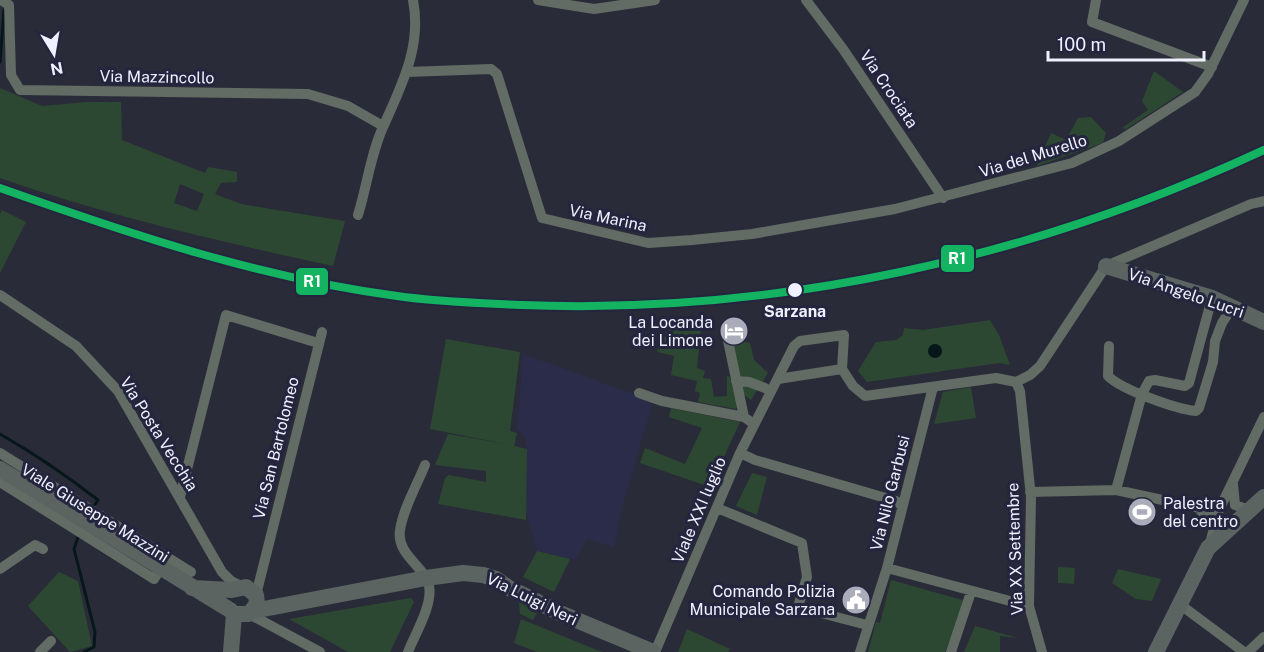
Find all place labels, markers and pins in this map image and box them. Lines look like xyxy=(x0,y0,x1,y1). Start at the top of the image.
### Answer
marker: Sarzana xyxy=(786,281,804,299)
place label: Sarzana xyxy=(764,302,826,321)
place label: La Locanda dei Limone xyxy=(628,313,713,350)
hotel icon: La Locanda dei Limone xyxy=(718,315,750,347)
place label: Palestra del centro xyxy=(1163,494,1238,531)
sports icon: Palestra del centro xyxy=(1126,496,1158,528)
place label: Comando Polizia Municipale Sarzana xyxy=(689,582,835,619)
public building icon: Comando Polizia Municipale Sarzana xyxy=(840,584,872,616)

